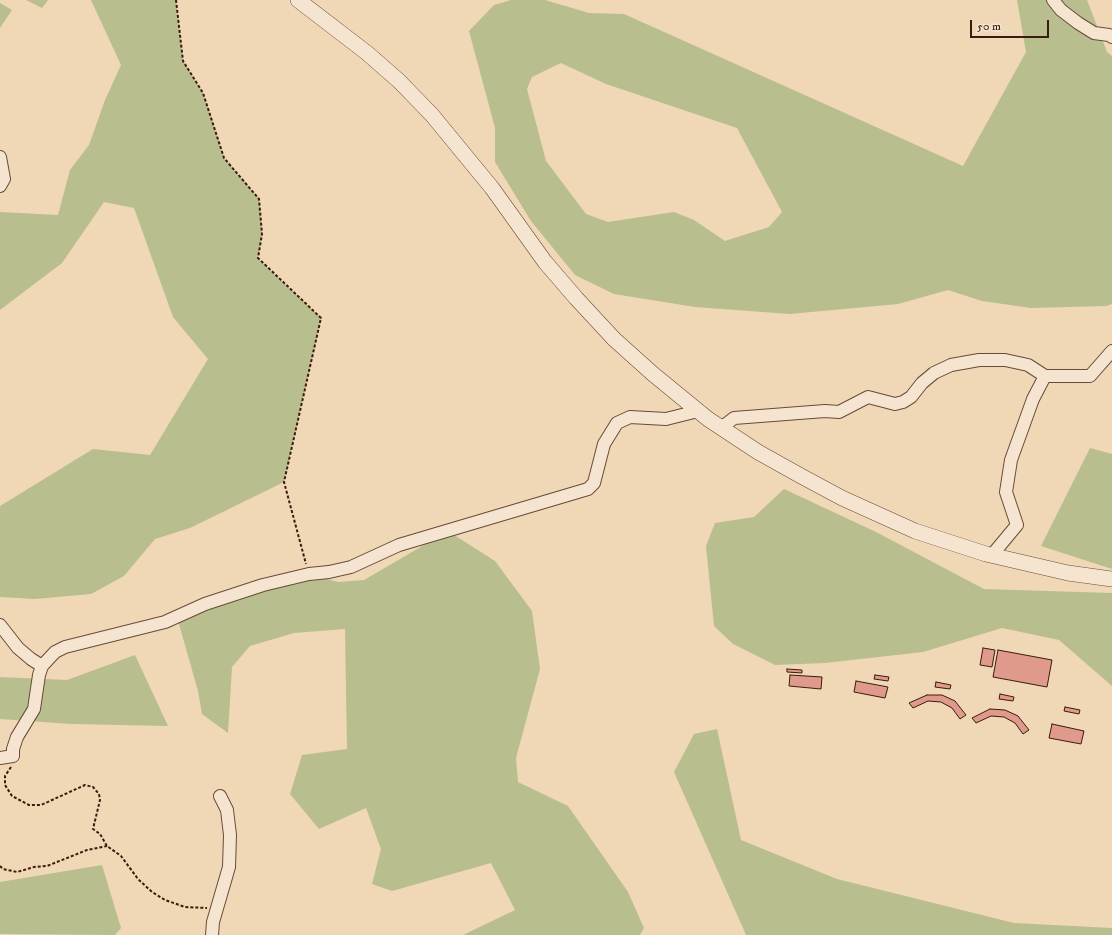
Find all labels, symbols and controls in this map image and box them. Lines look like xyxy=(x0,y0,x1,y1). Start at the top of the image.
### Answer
scale bar xyxy=(972,12,1051,38)
text: 50 m xyxy=(977,19,1001,34)

